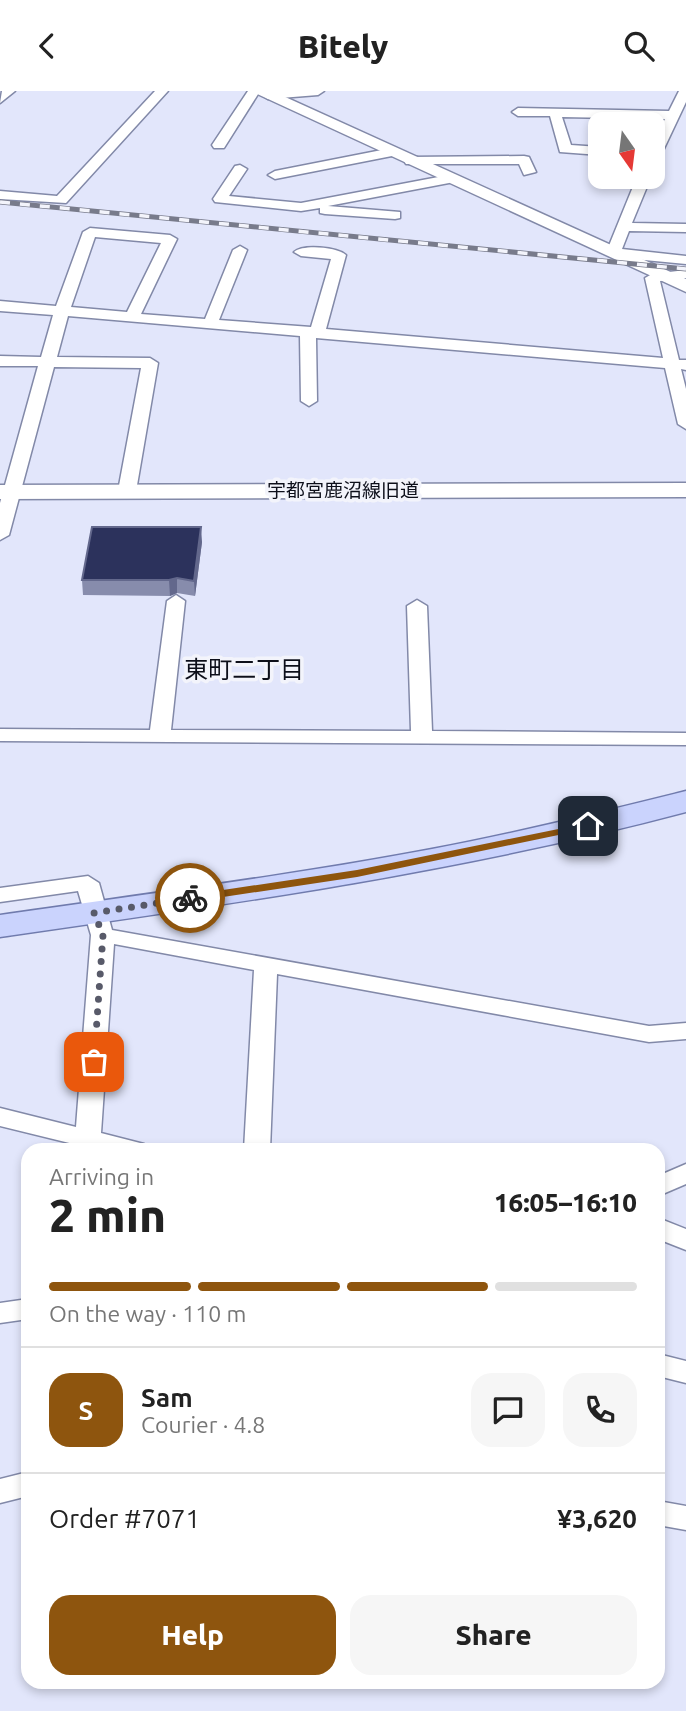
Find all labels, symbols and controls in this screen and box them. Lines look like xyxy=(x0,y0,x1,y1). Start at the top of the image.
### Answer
icon: back xyxy=(28,27,66,65)
icon: search xyxy=(620,27,658,65)
text: Bitely xyxy=(298,28,388,64)
north arrow xyxy=(588,112,665,189)
map controls xyxy=(588,112,665,189)
street label: 宇都宮鹿沼線旧道 xyxy=(267,479,419,501)
district label: 東町二丁目 xyxy=(184,656,304,683)
pin xyxy=(558,796,618,856)
icon: home xyxy=(569,807,607,845)
courier xyxy=(155,863,225,933)
icon: bike xyxy=(171,879,209,917)
pin xyxy=(64,1032,124,1092)
icon: bag xyxy=(75,1043,113,1081)
text: Arriving in xyxy=(49,1164,154,1189)
text: 16:05–16:10 xyxy=(494,1188,637,1217)
text: 2 min xyxy=(49,1189,166,1241)
text: On the way · 110 m xyxy=(49,1301,246,1326)
button: chat xyxy=(471,1373,545,1447)
button: phone xyxy=(563,1373,637,1447)
text: Sam xyxy=(141,1383,193,1412)
text: S xyxy=(79,1396,93,1425)
text: Courier · 4.8 xyxy=(141,1412,265,1437)
text: Order #7071 xyxy=(49,1504,200,1533)
text: ¥3,620 xyxy=(557,1504,637,1533)
button: Help xyxy=(49,1595,336,1675)
button: Share xyxy=(350,1595,637,1675)

